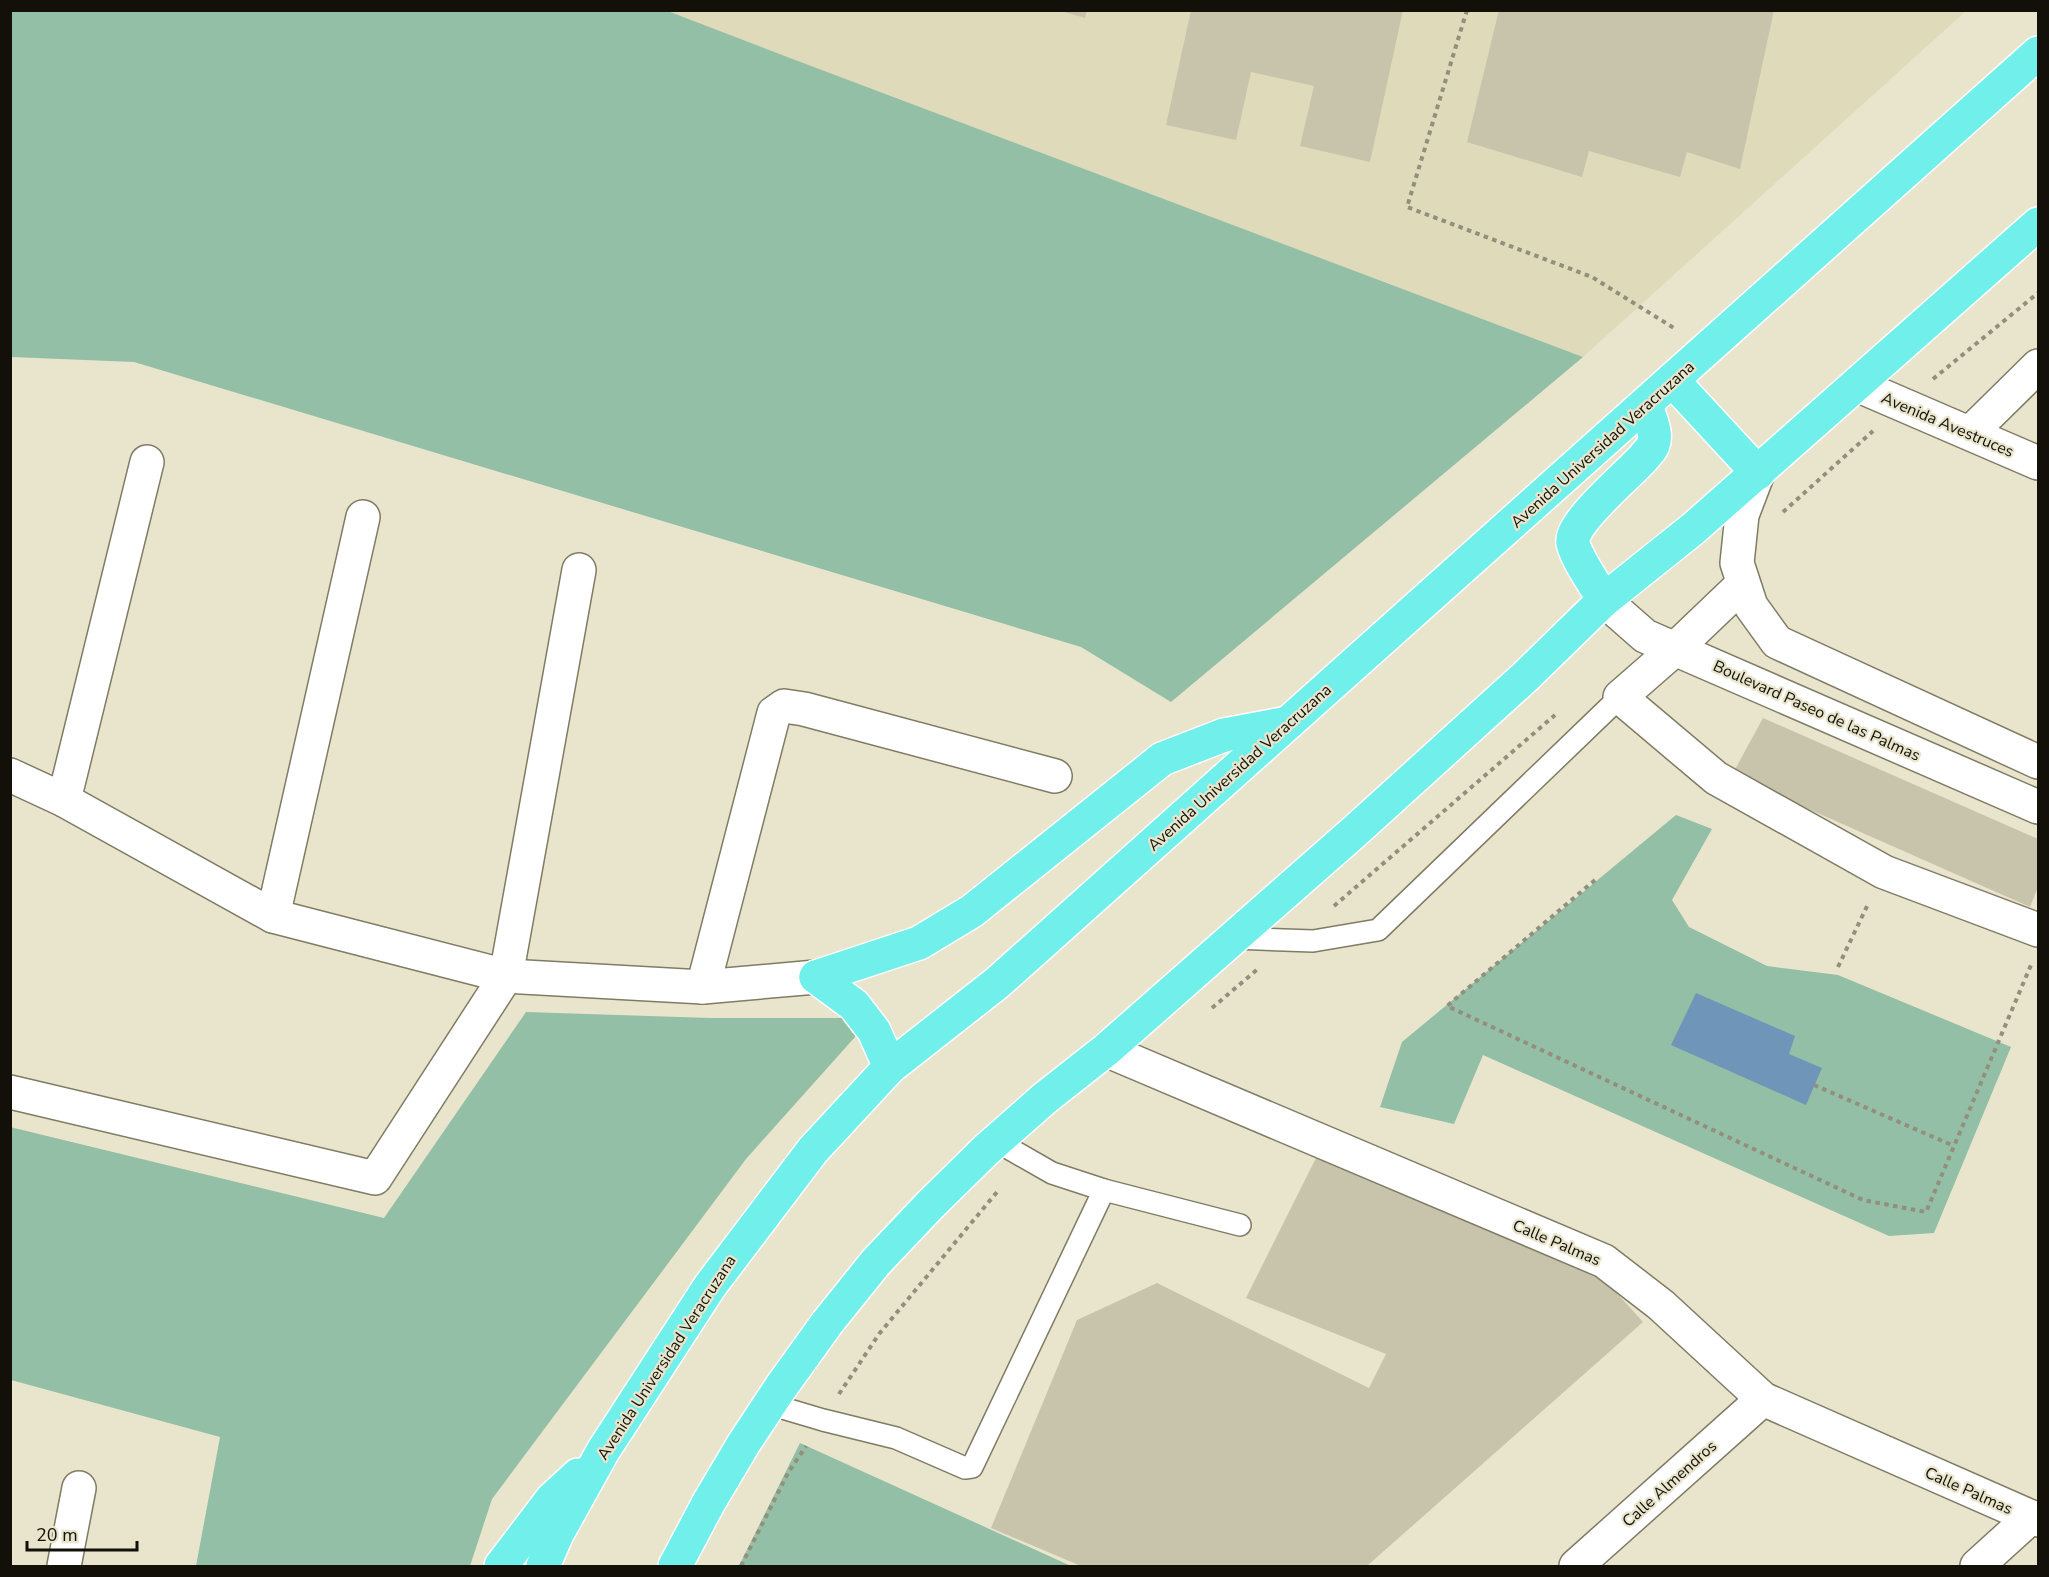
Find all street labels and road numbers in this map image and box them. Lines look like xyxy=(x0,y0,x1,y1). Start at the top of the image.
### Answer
street label: Avenida Universidad Veracruzana xyxy=(1506,356,1699,533)
street label: Avenida Avestruces xyxy=(1878,387,2017,463)
street label: Boulevard Paseo de las Palmas xyxy=(1710,655,1924,767)
street label: Avenida Universidad Veracruzana xyxy=(1143,679,1336,856)
street label: Calle Palmas xyxy=(1509,1214,1604,1271)
street label: Avenida Universidad Veracruzana xyxy=(592,1251,741,1464)
street label: Calle Almendros xyxy=(1618,1435,1722,1532)
street label: Calle Palmas xyxy=(1921,1462,2016,1520)

